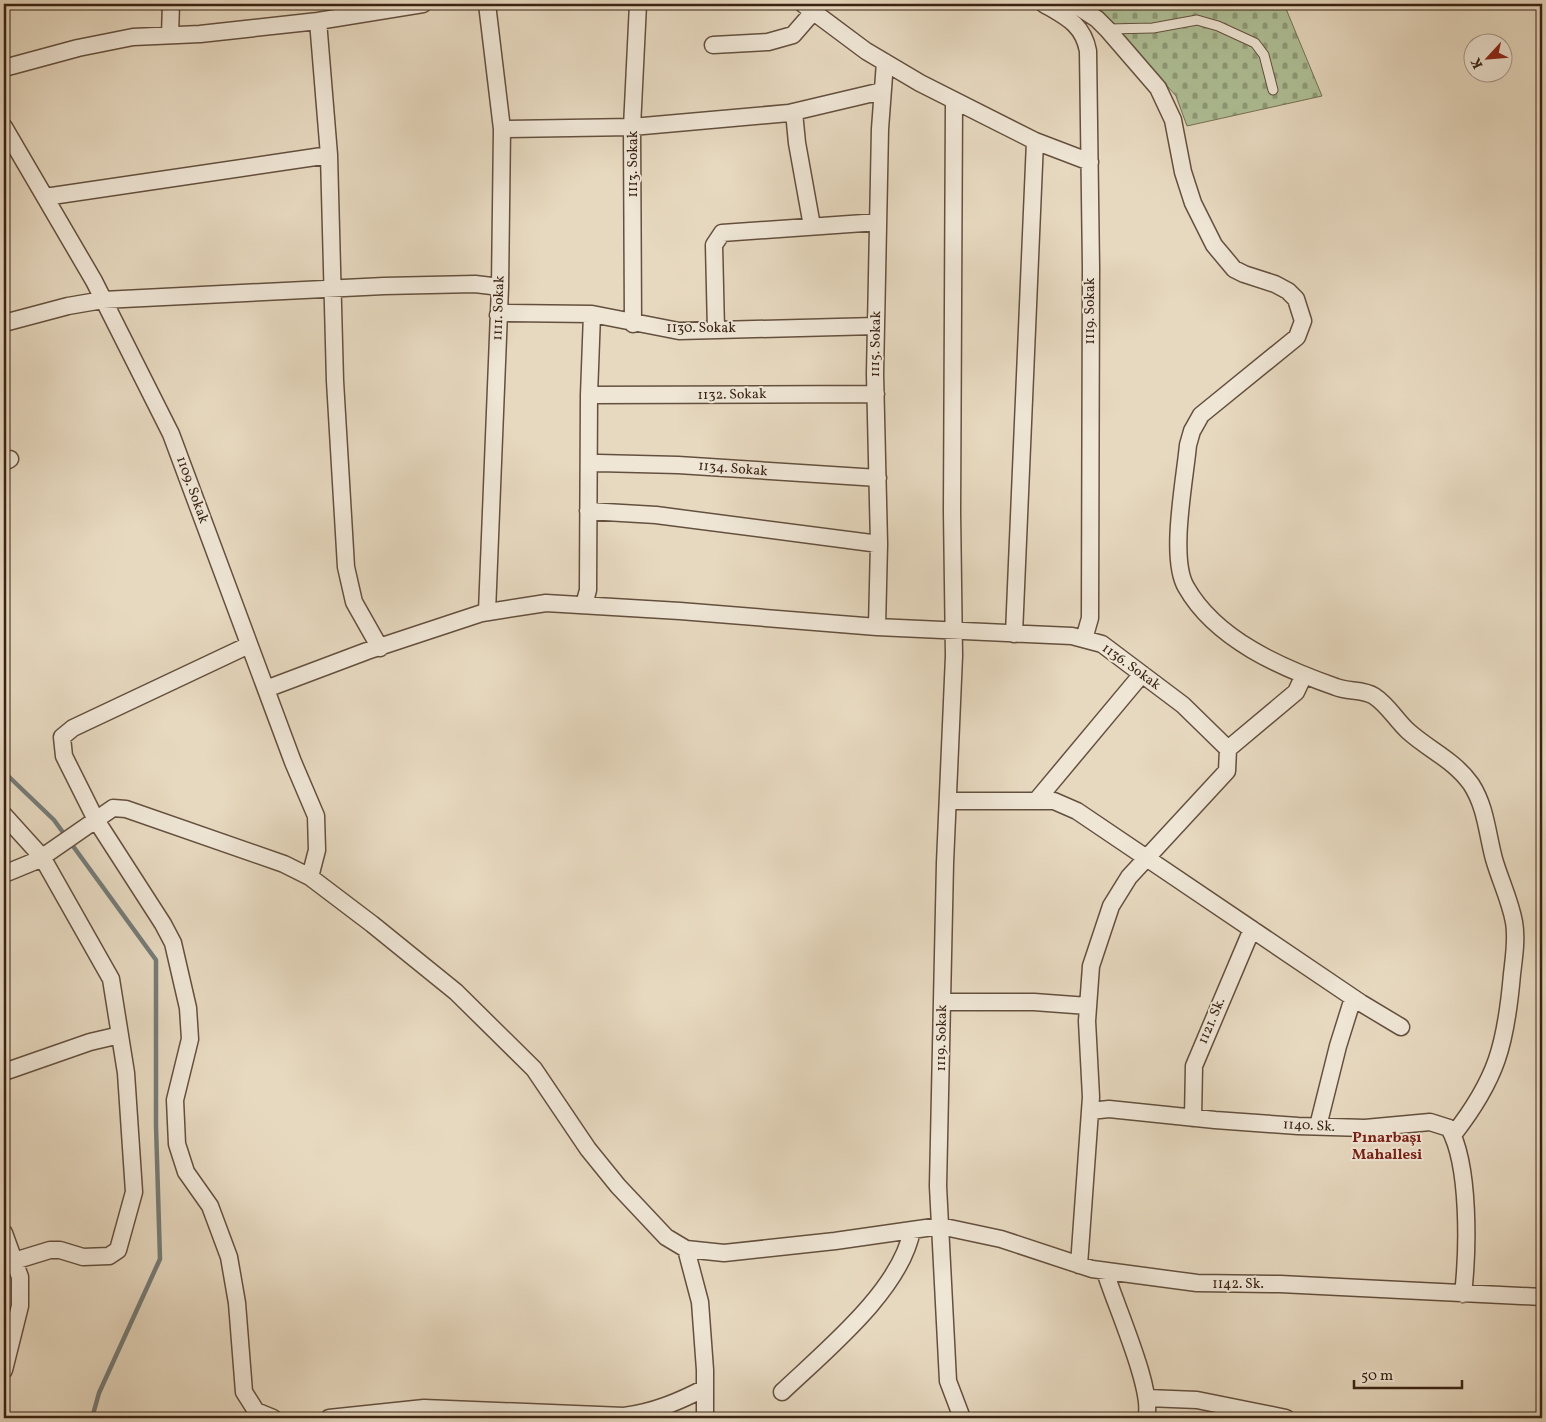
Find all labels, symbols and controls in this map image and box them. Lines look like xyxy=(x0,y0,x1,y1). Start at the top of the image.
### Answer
north arrow xyxy=(1464,32,1514,82)
text: K xyxy=(1467,54,1488,72)
street label: 1113. Sokak xyxy=(624,130,643,197)
street label: 1111. Sokak xyxy=(488,275,510,341)
street label: 1119. Sokak xyxy=(1081,277,1100,344)
street label: 1115. Sokak xyxy=(866,310,886,377)
street label: 1130. Sokak xyxy=(666,319,736,338)
street label: 1132. Sokak xyxy=(697,385,767,405)
street label: 1109. Sokak xyxy=(171,454,213,527)
street label: 1134. Sokak xyxy=(697,456,769,482)
street label: 1136. Sokak xyxy=(1098,639,1165,695)
street label: 1121. Sk. xyxy=(1194,995,1230,1047)
street label: 1119. Sokak xyxy=(932,1004,952,1072)
street label: 1140. Sk. xyxy=(1282,1115,1336,1137)
district label: Pınarbaşı Mahallesi xyxy=(1352,1128,1422,1166)
street label: 1142. Sk. xyxy=(1212,1275,1264,1294)
scale bar xyxy=(1354,1357,1461,1389)
text: 50 m xyxy=(1361,1366,1393,1387)

